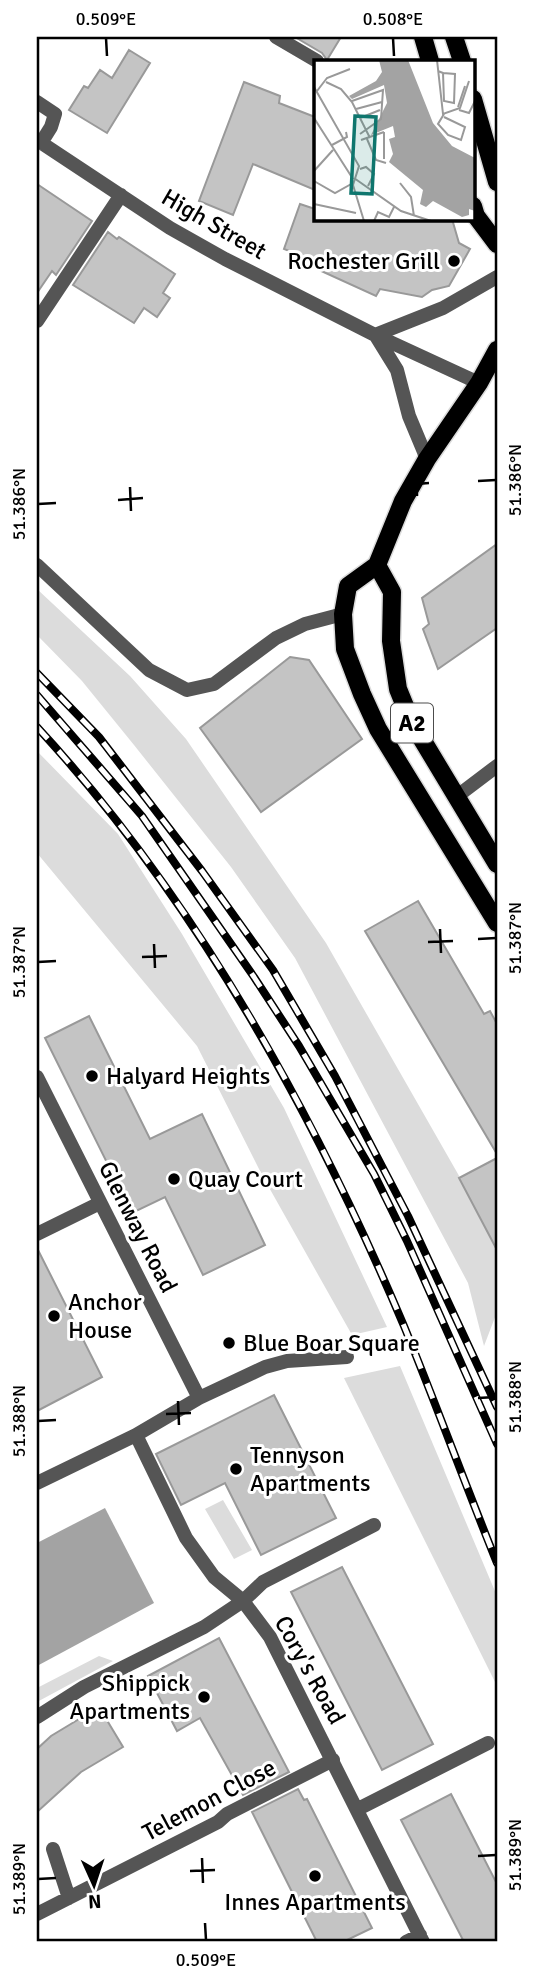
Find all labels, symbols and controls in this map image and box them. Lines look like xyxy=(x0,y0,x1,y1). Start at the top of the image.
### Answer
text: 0.509°E xyxy=(76,8,136,30)
text: 0.508°E xyxy=(363,8,423,30)
inset map xyxy=(314,60,475,220)
street label: High Street xyxy=(156,182,272,266)
place label: Rochester Grill xyxy=(287,246,440,276)
marker: Rochester Grill xyxy=(446,253,462,269)
text: 51.386°N xyxy=(504,444,526,516)
text: 51.386°N xyxy=(8,468,30,540)
road number: A2 xyxy=(391,704,433,743)
text: 51.387°N xyxy=(504,902,526,974)
text: 51.387°N xyxy=(8,926,30,998)
place label: Halyard Heights xyxy=(106,1061,270,1091)
marker: Halyard Heights xyxy=(84,1068,100,1084)
street label: Glenway Road xyxy=(92,1156,184,1298)
place label: Quay Court xyxy=(188,1164,303,1194)
marker: Quay Court xyxy=(166,1171,182,1187)
place label: Anchor House xyxy=(68,1287,142,1345)
marker: Anchor House xyxy=(46,1308,62,1324)
place label: Blue Boar Square xyxy=(243,1328,420,1358)
marker: Blue Boar Square xyxy=(221,1335,237,1351)
text: 51.388°N xyxy=(504,1361,526,1433)
text: 51.388°N xyxy=(8,1385,30,1457)
place label: Tennyson Apartments xyxy=(250,1440,370,1498)
marker: Tennyson Apartments xyxy=(228,1461,244,1477)
street label: Cory's Road xyxy=(268,1610,352,1730)
place label: Shippick Apartments xyxy=(70,1668,190,1726)
marker: Shippick Apartments xyxy=(196,1689,212,1705)
street label: Telemon Close xyxy=(137,1752,281,1848)
text: 51.389°N xyxy=(504,1819,526,1891)
text: 51.389°N xyxy=(8,1843,30,1915)
north arrow xyxy=(60,1850,130,1920)
marker: Innes Apartments xyxy=(307,1868,323,1884)
place label: Innes Apartments xyxy=(224,1887,406,1917)
text: N xyxy=(88,1889,102,1913)
text: 0.509°E xyxy=(176,1949,236,1971)

